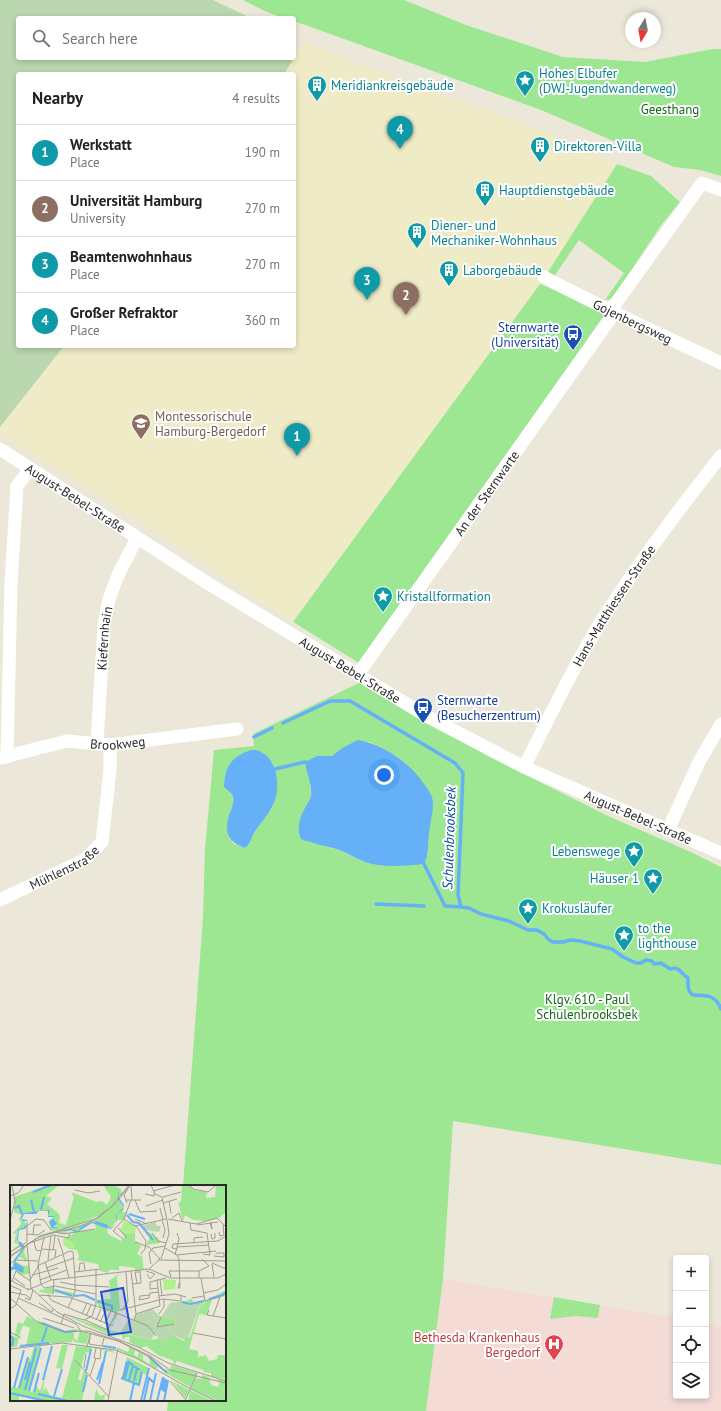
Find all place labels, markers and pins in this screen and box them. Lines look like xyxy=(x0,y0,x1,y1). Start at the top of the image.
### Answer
place label: Hohes Elbufer (DWJ-Jugendwanderweg) xyxy=(539,65,676,97)
place icon: Hohes Elbufer (DWJ-Jugendwanderweg) xyxy=(514,69,536,97)
building icon: Meridiankreisgebäude xyxy=(306,74,328,102)
place label: Meridiankreisgebäude xyxy=(331,77,454,94)
pin: 4 xyxy=(387,116,413,149)
building icon: Direktoren-Villa xyxy=(529,135,551,163)
place label: Direktoren-Villa xyxy=(554,138,642,155)
building icon: Hauptdienstgebäude xyxy=(474,179,496,207)
place label: Hauptdienstgebäude xyxy=(499,182,614,199)
place label: Diener- und Mechaniker-Wohnhaus xyxy=(431,217,557,249)
building icon: Diener- und Mechaniker-Wohnhaus xyxy=(406,221,428,249)
building icon: Laborgebäude xyxy=(438,259,460,287)
place label: Laborgebäude xyxy=(463,262,542,279)
pin: 3 xyxy=(354,267,380,300)
pin: 2 xyxy=(393,282,419,315)
place label: Sternwarte (Universität) xyxy=(491,319,559,351)
bus stop icon: Sternwarte (Universität) xyxy=(562,323,584,351)
place label: Montessorischule Hamburg-Bergedorf xyxy=(155,408,266,440)
school or university icon: Montessorischule Hamburg-Bergedorf xyxy=(130,412,152,440)
pin: 1 xyxy=(284,423,310,456)
place icon: Kristallformation xyxy=(372,585,394,613)
place label: Kristallformation xyxy=(397,588,491,605)
place label: Sternwarte (Besucherzentrum) xyxy=(437,692,541,724)
bus stop icon: Sternwarte (Besucherzentrum) xyxy=(412,696,434,724)
place icon: Lebenswege xyxy=(623,840,645,868)
place label: Lebenswege xyxy=(552,843,620,860)
place icon: Häuser 1 xyxy=(642,867,664,895)
place label: Häuser 1 xyxy=(590,870,639,887)
place icon: Krokusläufer xyxy=(517,897,539,925)
place label: Krokusläufer xyxy=(542,900,613,917)
place label: to the lighthouse xyxy=(638,920,697,952)
place icon: to the lighthouse xyxy=(613,924,635,952)
place label: Bethesda Krankenhaus Bergedorf xyxy=(414,1329,541,1361)
hospital icon: Bethesda Krankenhaus Bergedorf xyxy=(543,1333,565,1361)

